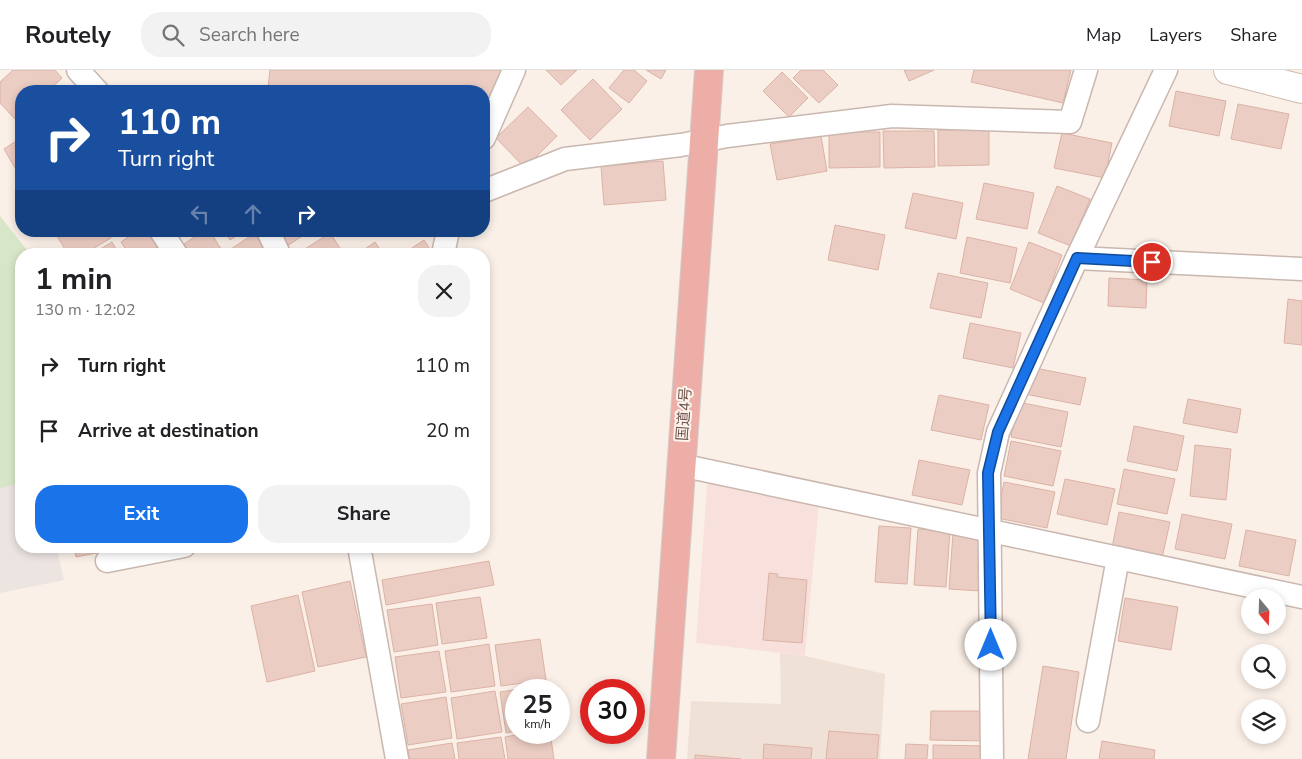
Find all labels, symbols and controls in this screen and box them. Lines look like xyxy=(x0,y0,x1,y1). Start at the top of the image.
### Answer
search box xyxy=(141,12,491,57)
text: Routely xyxy=(25,19,111,51)
icon: search xyxy=(159,21,187,49)
text: Search here xyxy=(199,22,300,48)
text: Map xyxy=(1086,23,1121,47)
text: Layers xyxy=(1149,23,1202,47)
text: Share xyxy=(1230,23,1277,47)
text: 110 m xyxy=(118,99,221,146)
icon: right xyxy=(35,105,100,170)
text: Turn right xyxy=(118,144,214,174)
icon: left xyxy=(186,200,214,228)
icon: ahead xyxy=(239,200,267,228)
icon: right xyxy=(292,200,320,228)
pin xyxy=(1131,241,1173,283)
icon: arrive xyxy=(1138,248,1166,276)
text: 1 min xyxy=(35,259,113,300)
button: close xyxy=(418,265,470,317)
text: 130 m · 12:02 xyxy=(35,299,136,321)
icon: right xyxy=(35,352,63,380)
text: Turn right xyxy=(78,353,165,379)
text: 110 m xyxy=(415,353,470,379)
street label: 国道4号 xyxy=(672,386,696,442)
icon: arrive xyxy=(35,417,63,445)
text: Arrive at destination xyxy=(78,418,259,444)
text: 20 m xyxy=(426,418,470,444)
button: Exit xyxy=(35,485,248,543)
button: Share xyxy=(258,485,470,543)
north arrow xyxy=(1241,589,1286,634)
map controls xyxy=(1241,589,1286,744)
position arrow xyxy=(964,618,1016,670)
button: search xyxy=(1241,644,1286,689)
speed limit sign: 30 xyxy=(580,679,645,744)
text: 25 xyxy=(522,688,553,722)
button: layers xyxy=(1241,699,1286,744)
text: km/h xyxy=(524,716,551,732)

